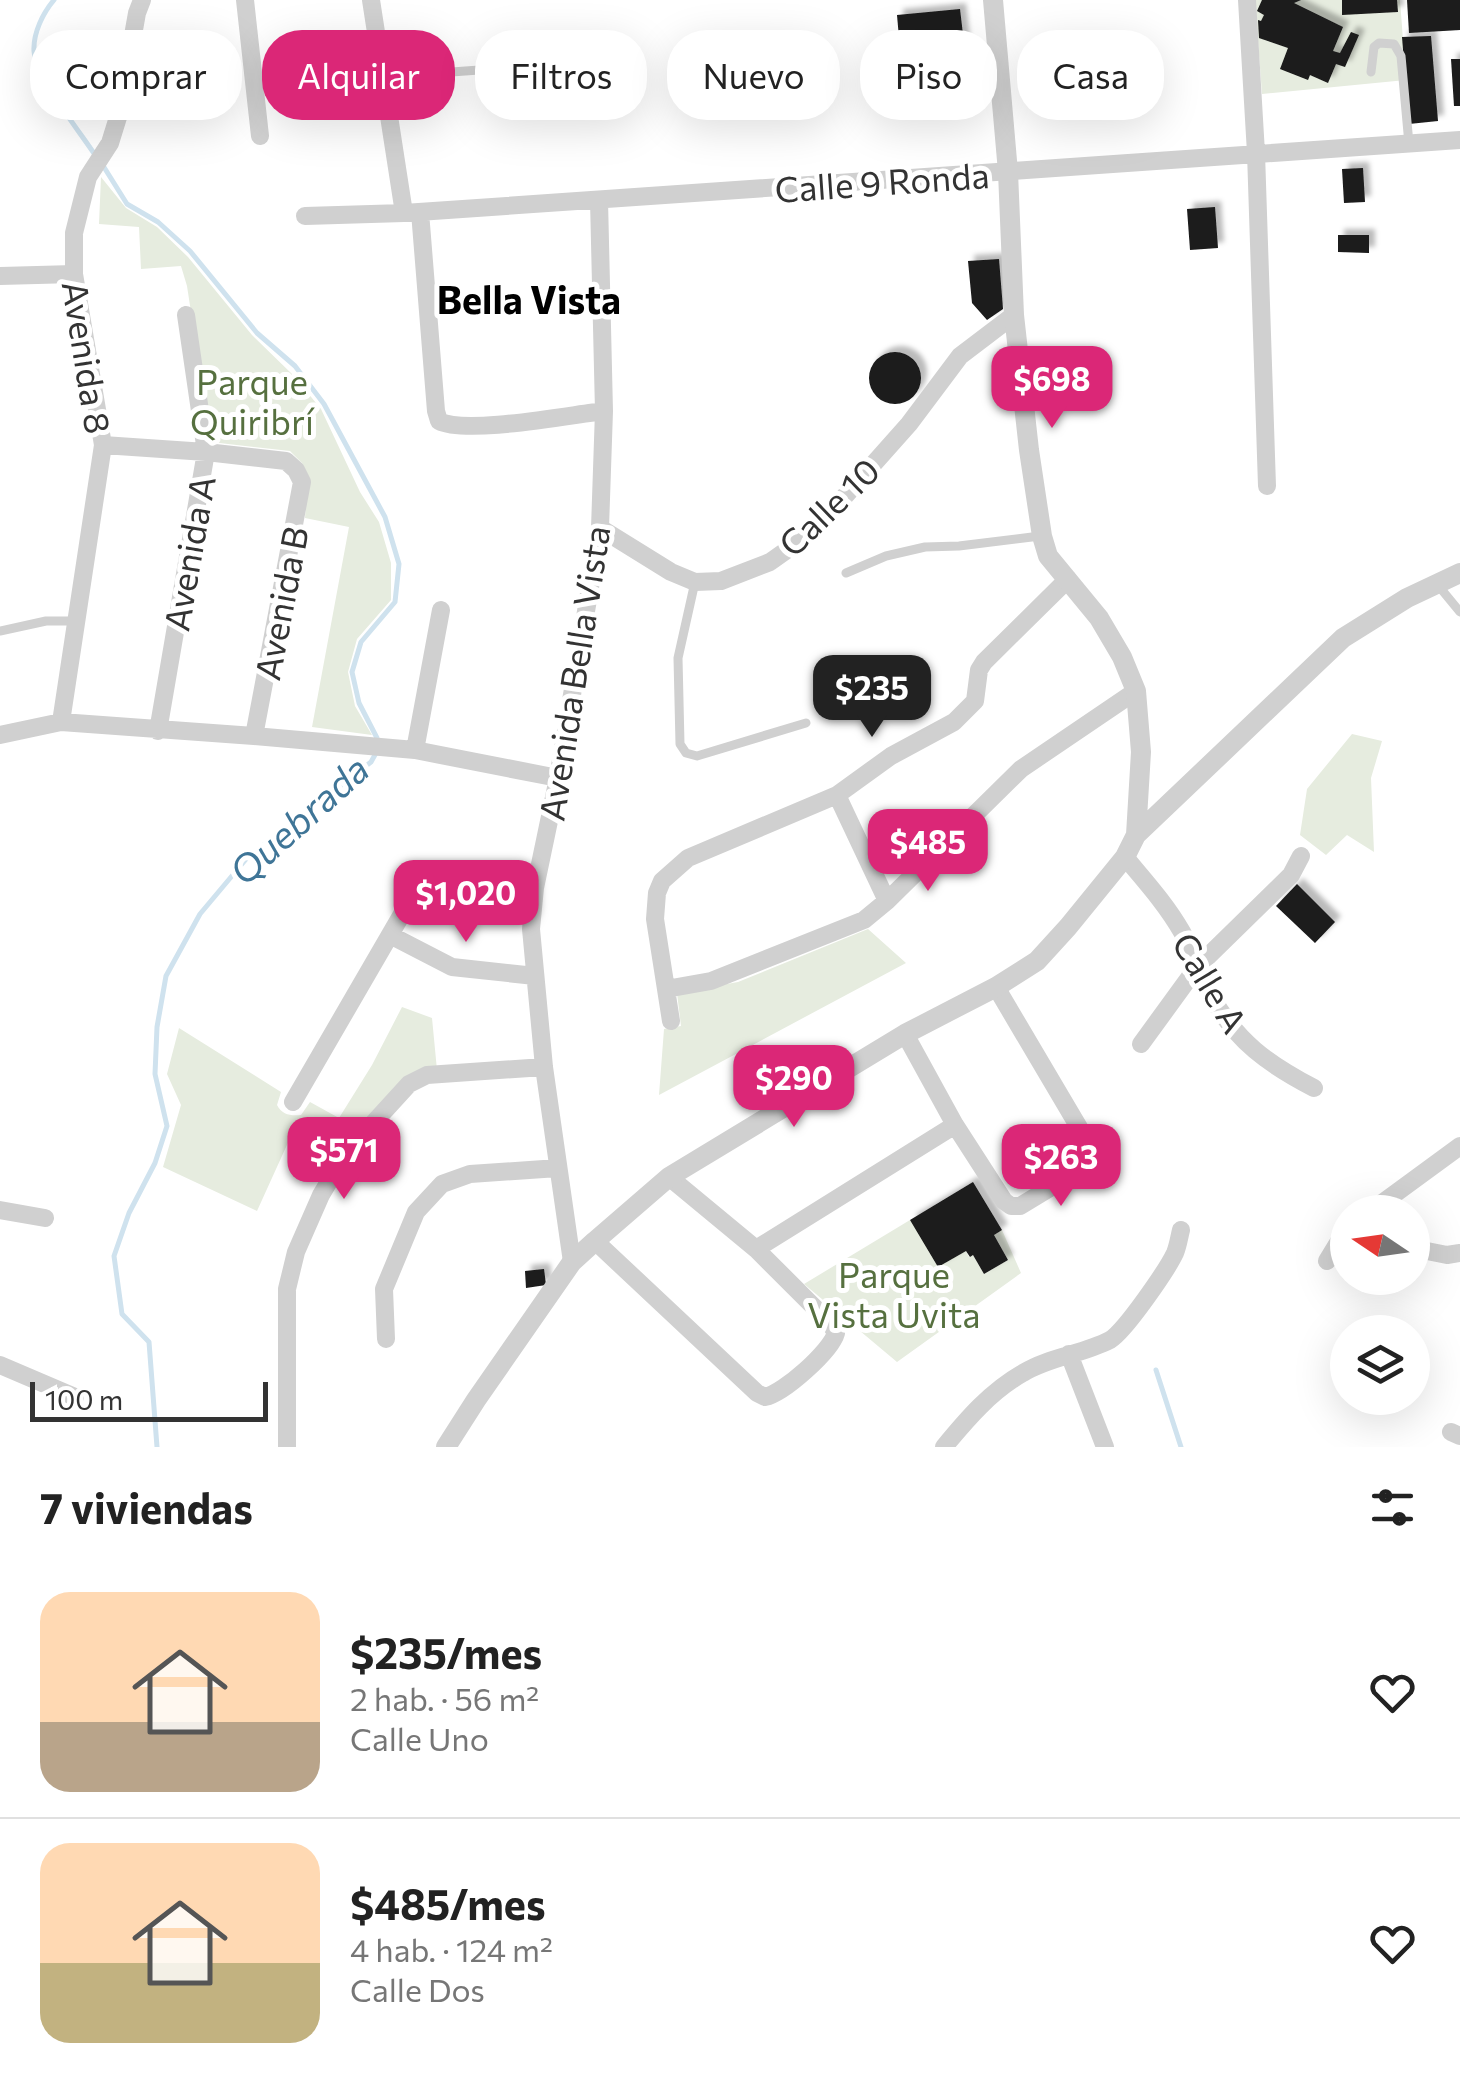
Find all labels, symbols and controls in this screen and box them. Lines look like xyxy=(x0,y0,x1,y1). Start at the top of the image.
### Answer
chip: Comprar xyxy=(30,30,242,120)
chip: Alquilar xyxy=(262,30,455,120)
chip: Filtros xyxy=(475,30,647,120)
chip: Nuevo xyxy=(667,30,840,120)
chip: Piso xyxy=(860,30,997,120)
chip: Casa xyxy=(1017,30,1164,120)
street label: Calle 9 Ronda xyxy=(773,152,991,210)
district label: Bella Vista xyxy=(437,275,621,322)
street label: Avenida 8 xyxy=(55,278,121,436)
pin: $698 xyxy=(993,346,1111,431)
text: $698 xyxy=(1013,358,1091,398)
park label: Parque Quiribrí xyxy=(190,359,315,442)
street label: Calle 10 xyxy=(769,448,887,564)
street label: Avenida A xyxy=(153,472,223,634)
street label: Avenida Bella Vista xyxy=(528,522,618,824)
street label: Avenida B xyxy=(244,523,316,683)
pin: $235 xyxy=(813,655,931,740)
text: $235 xyxy=(835,667,909,707)
water label: Quebrada xyxy=(219,744,377,894)
pin: $485 xyxy=(869,809,987,894)
text: $485 xyxy=(890,821,966,861)
pin: $1,020 xyxy=(385,860,547,945)
text: $1,020 xyxy=(416,872,516,912)
street label: Calle A xyxy=(1164,924,1258,1040)
pin: $290 xyxy=(735,1045,853,1130)
text: $290 xyxy=(755,1057,833,1097)
pin: $571 xyxy=(285,1117,403,1202)
pin: $263 xyxy=(1002,1124,1120,1209)
text: $571 xyxy=(309,1129,379,1169)
text: $263 xyxy=(1024,1136,1098,1176)
north arrow xyxy=(1330,1195,1430,1295)
map controls xyxy=(1330,1195,1430,1415)
park label: Parque Vista Uvita xyxy=(807,1252,981,1335)
button: layers xyxy=(1330,1315,1430,1415)
scale bar xyxy=(30,1377,268,1422)
text: 100 m xyxy=(45,1382,123,1416)
icon: filters xyxy=(1365,1480,1420,1535)
text: 7 viviendas xyxy=(40,1481,253,1533)
text: $235/mes xyxy=(350,1626,542,1678)
icon: home xyxy=(120,1632,240,1752)
icon: heart xyxy=(1365,1665,1420,1720)
text: 2 hab. · 56 m² xyxy=(350,1678,539,1718)
text: Calle Uno xyxy=(350,1718,489,1758)
text: $485/mes xyxy=(350,1877,546,1929)
icon: home xyxy=(120,1883,240,2003)
icon: heart xyxy=(1365,1916,1420,1971)
text: 4 hab. · 124 m² xyxy=(350,1929,553,1969)
text: Calle Dos xyxy=(350,1969,485,2009)

